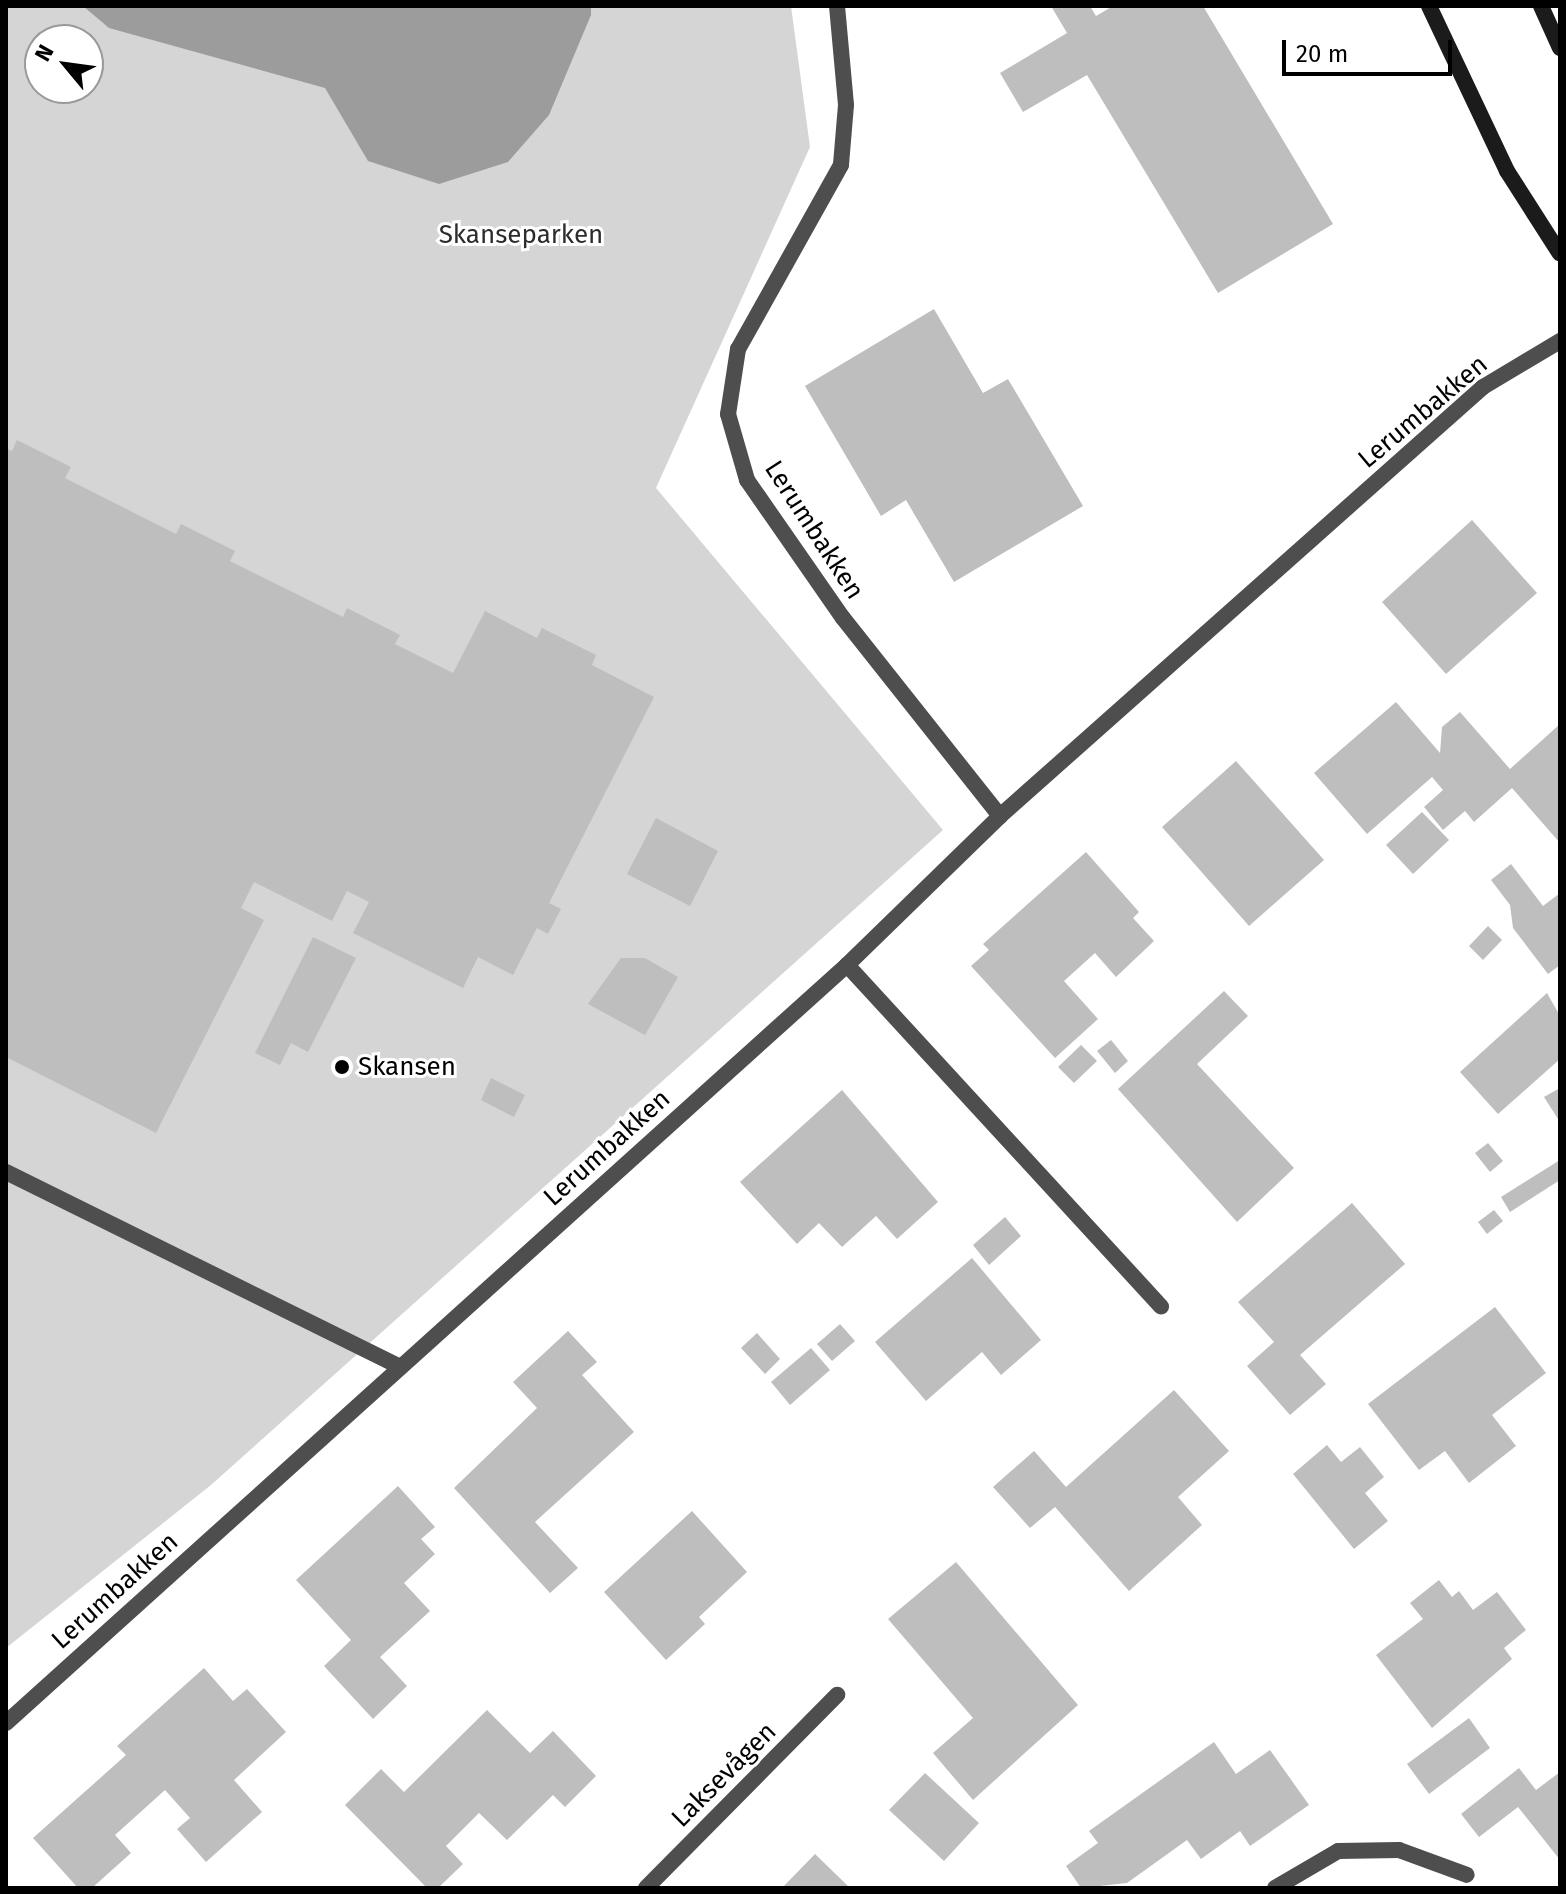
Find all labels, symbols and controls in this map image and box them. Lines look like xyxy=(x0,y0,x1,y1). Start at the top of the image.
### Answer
north arrow xyxy=(24,24,104,104)
scale bar xyxy=(1286,24,1456,74)
text: N xyxy=(29,40,60,66)
text: 20 m xyxy=(1296,40,1348,68)
park label: Skanseparken xyxy=(439,219,603,251)
street label: Lerumbakken xyxy=(1352,349,1494,475)
street label: Lerumbakken xyxy=(758,455,870,605)
place label: Skansen xyxy=(358,1051,456,1083)
marker: Skansen xyxy=(333,1058,351,1076)
street label: Lerumbakken xyxy=(537,1083,677,1213)
street label: Lerumbakken xyxy=(45,1526,185,1656)
street label: Laksevågen xyxy=(665,1716,783,1834)

